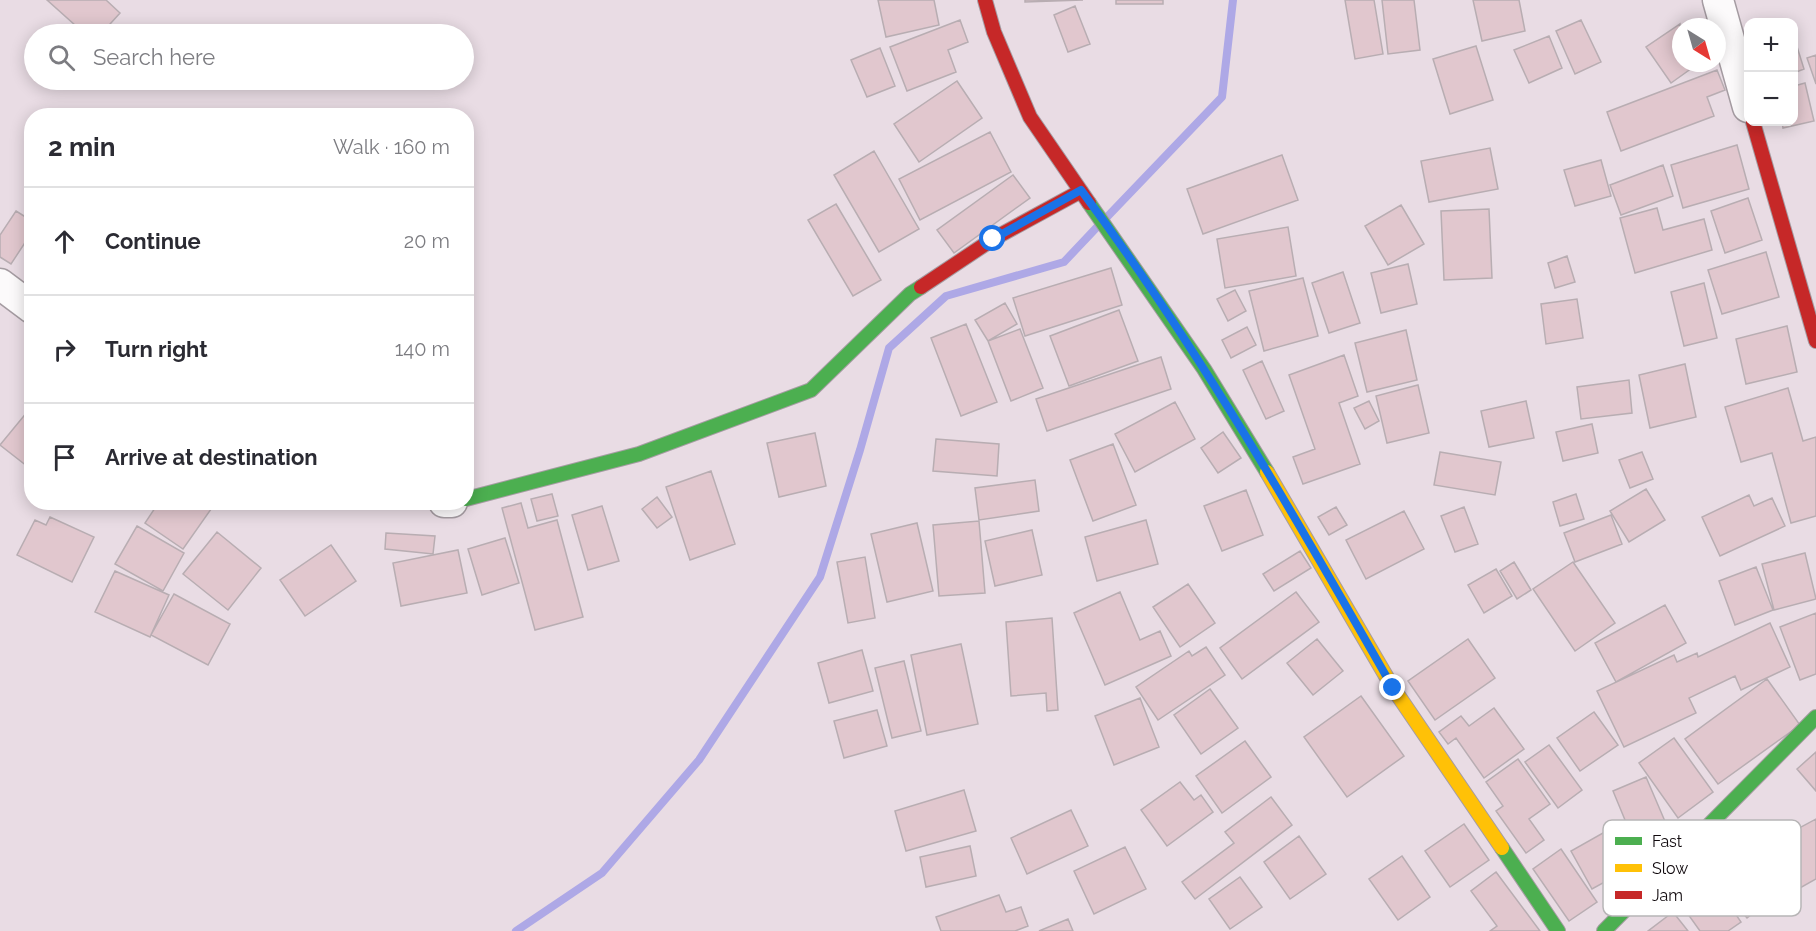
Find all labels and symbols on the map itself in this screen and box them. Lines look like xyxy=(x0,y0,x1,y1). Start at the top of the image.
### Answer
north arrow xyxy=(1672,18,1726,72)
route start xyxy=(979,225,1005,251)
route end xyxy=(1379,674,1405,700)
legend xyxy=(1603,820,1801,916)
text: Fast xyxy=(1652,832,1683,851)
text: Slow xyxy=(1652,859,1688,878)
text: Jam xyxy=(1652,886,1683,905)

